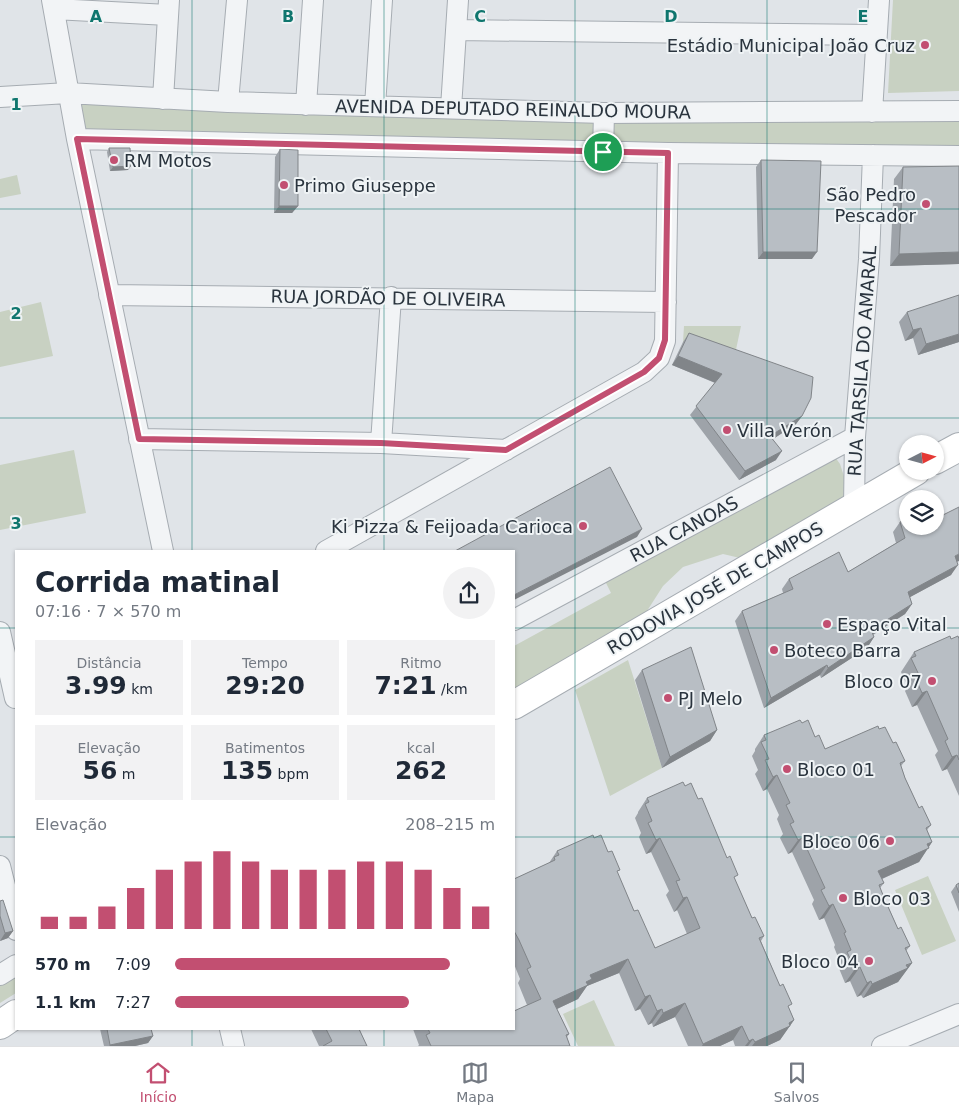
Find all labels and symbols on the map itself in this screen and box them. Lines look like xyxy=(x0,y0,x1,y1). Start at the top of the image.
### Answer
text: A xyxy=(90,7,103,26)
text: B xyxy=(282,7,294,26)
text: C xyxy=(474,7,486,26)
text: D xyxy=(664,7,678,26)
text: E xyxy=(858,7,868,26)
place label: Estádio Municipal João Cruz xyxy=(667,35,915,56)
marker: Estádio Municipal João Cruz xyxy=(919,39,931,51)
text: 1 xyxy=(10,95,22,114)
street label: AVENIDA DEPUTADO REINALDO MOURA xyxy=(335,95,692,123)
pin xyxy=(582,131,624,173)
place label: RM Motos xyxy=(124,150,212,171)
marker: RM Motos xyxy=(108,154,120,166)
place label: Primo Giuseppe xyxy=(294,175,436,196)
marker: Primo Giuseppe xyxy=(278,179,290,191)
place label: São Pedro Pescador xyxy=(826,184,917,226)
marker: São Pedro Pescador xyxy=(920,198,932,210)
street label: RUA TARSILA DO AMARAL xyxy=(843,245,881,477)
street label: RUA JORDÃO DE OLIVEIRA xyxy=(270,285,506,311)
text: 2 xyxy=(10,304,22,323)
place label: Villa Verón xyxy=(737,420,832,441)
marker: Villa Verón xyxy=(721,424,733,436)
north arrow xyxy=(899,435,944,480)
street label: RUA CANOAS xyxy=(626,492,742,566)
text: 3 xyxy=(10,514,22,533)
place label: Ki Pizza & Feijoada Carioca xyxy=(331,516,573,537)
street label: RODOVIA JOSÉ DE CAMPOS xyxy=(603,517,827,659)
marker: Ki Pizza & Feijoada Carioca xyxy=(577,520,589,532)
place label: Espaço Vital xyxy=(837,614,947,635)
marker: Espaço Vital xyxy=(821,618,833,630)
place label: Boteco Barra xyxy=(784,640,901,661)
marker: Boteco Barra xyxy=(768,644,780,656)
place label: Bloco 07 xyxy=(844,671,922,692)
marker: Bloco 07 xyxy=(926,675,938,687)
place label: PJ Melo xyxy=(678,688,743,709)
marker: PJ Melo xyxy=(662,692,674,704)
place label: Bloco 01 xyxy=(797,759,875,780)
marker: Bloco 01 xyxy=(781,763,793,775)
place label: Bloco 06 xyxy=(802,831,880,852)
marker: Bloco 06 xyxy=(884,835,896,847)
place label: Bloco 03 xyxy=(853,888,931,909)
marker: Bloco 03 xyxy=(837,892,849,904)
place label: Bloco 04 xyxy=(781,951,859,972)
marker: Bloco 04 xyxy=(863,955,875,967)

